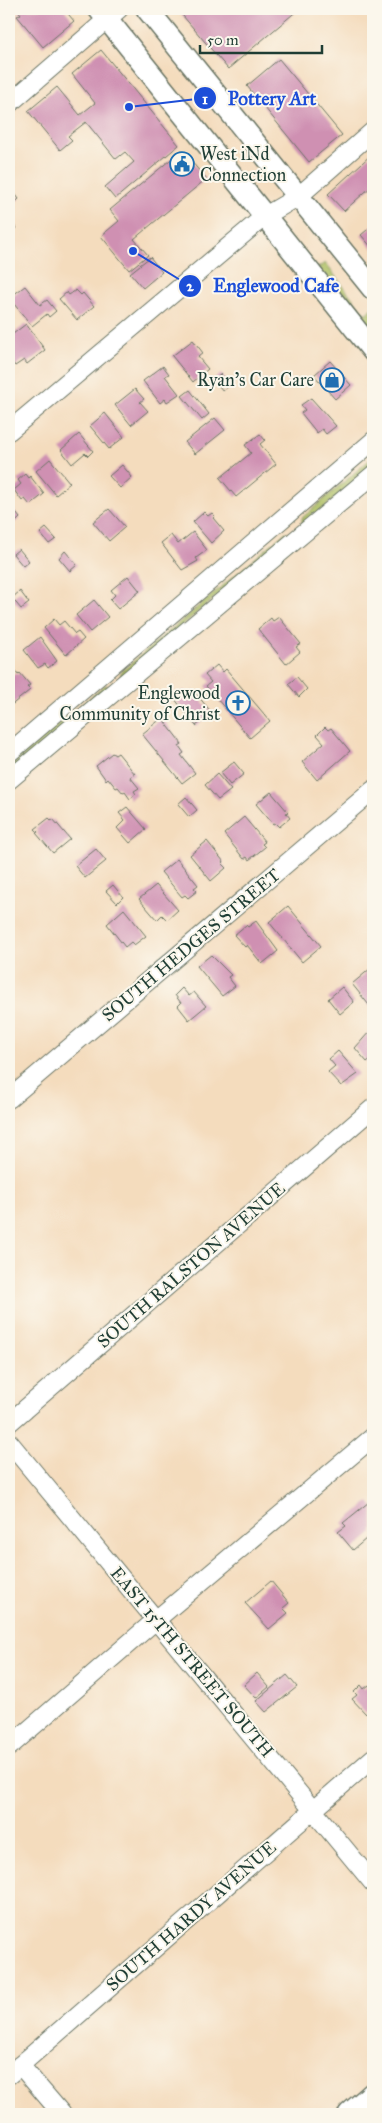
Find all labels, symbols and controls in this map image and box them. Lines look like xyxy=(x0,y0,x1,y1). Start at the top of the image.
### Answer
scale bar xyxy=(200,22,322,54)
text: 50 m xyxy=(207,31,239,49)
callout: Pottery Art xyxy=(192,81,326,115)
text: Pottery Art xyxy=(228,87,316,111)
text: 1 xyxy=(202,90,208,108)
place label: West iNd Connection xyxy=(200,143,286,186)
public building icon: West iNd Connection xyxy=(169,151,195,177)
callout: Englewood Cafe xyxy=(178,269,349,303)
text: Englewood Cafe xyxy=(213,274,339,298)
text: 2 xyxy=(186,277,194,295)
shop icon: Ryan's Car Care xyxy=(319,367,345,393)
place label: Ryan's Car Care xyxy=(197,369,314,391)
place label: Englewood Community of Christ xyxy=(60,682,221,725)
church icon: Englewood Community of Christ xyxy=(225,690,251,716)
street label: SOUTH HEDGES STREET xyxy=(97,864,285,1026)
street label: SOUTH RALSTON AVENUE xyxy=(93,1177,290,1353)
street label: EAST 15TH STREET SOUTH xyxy=(106,1562,278,1762)
street label: SOUTH HARDY AVENUE xyxy=(102,1836,281,1996)

